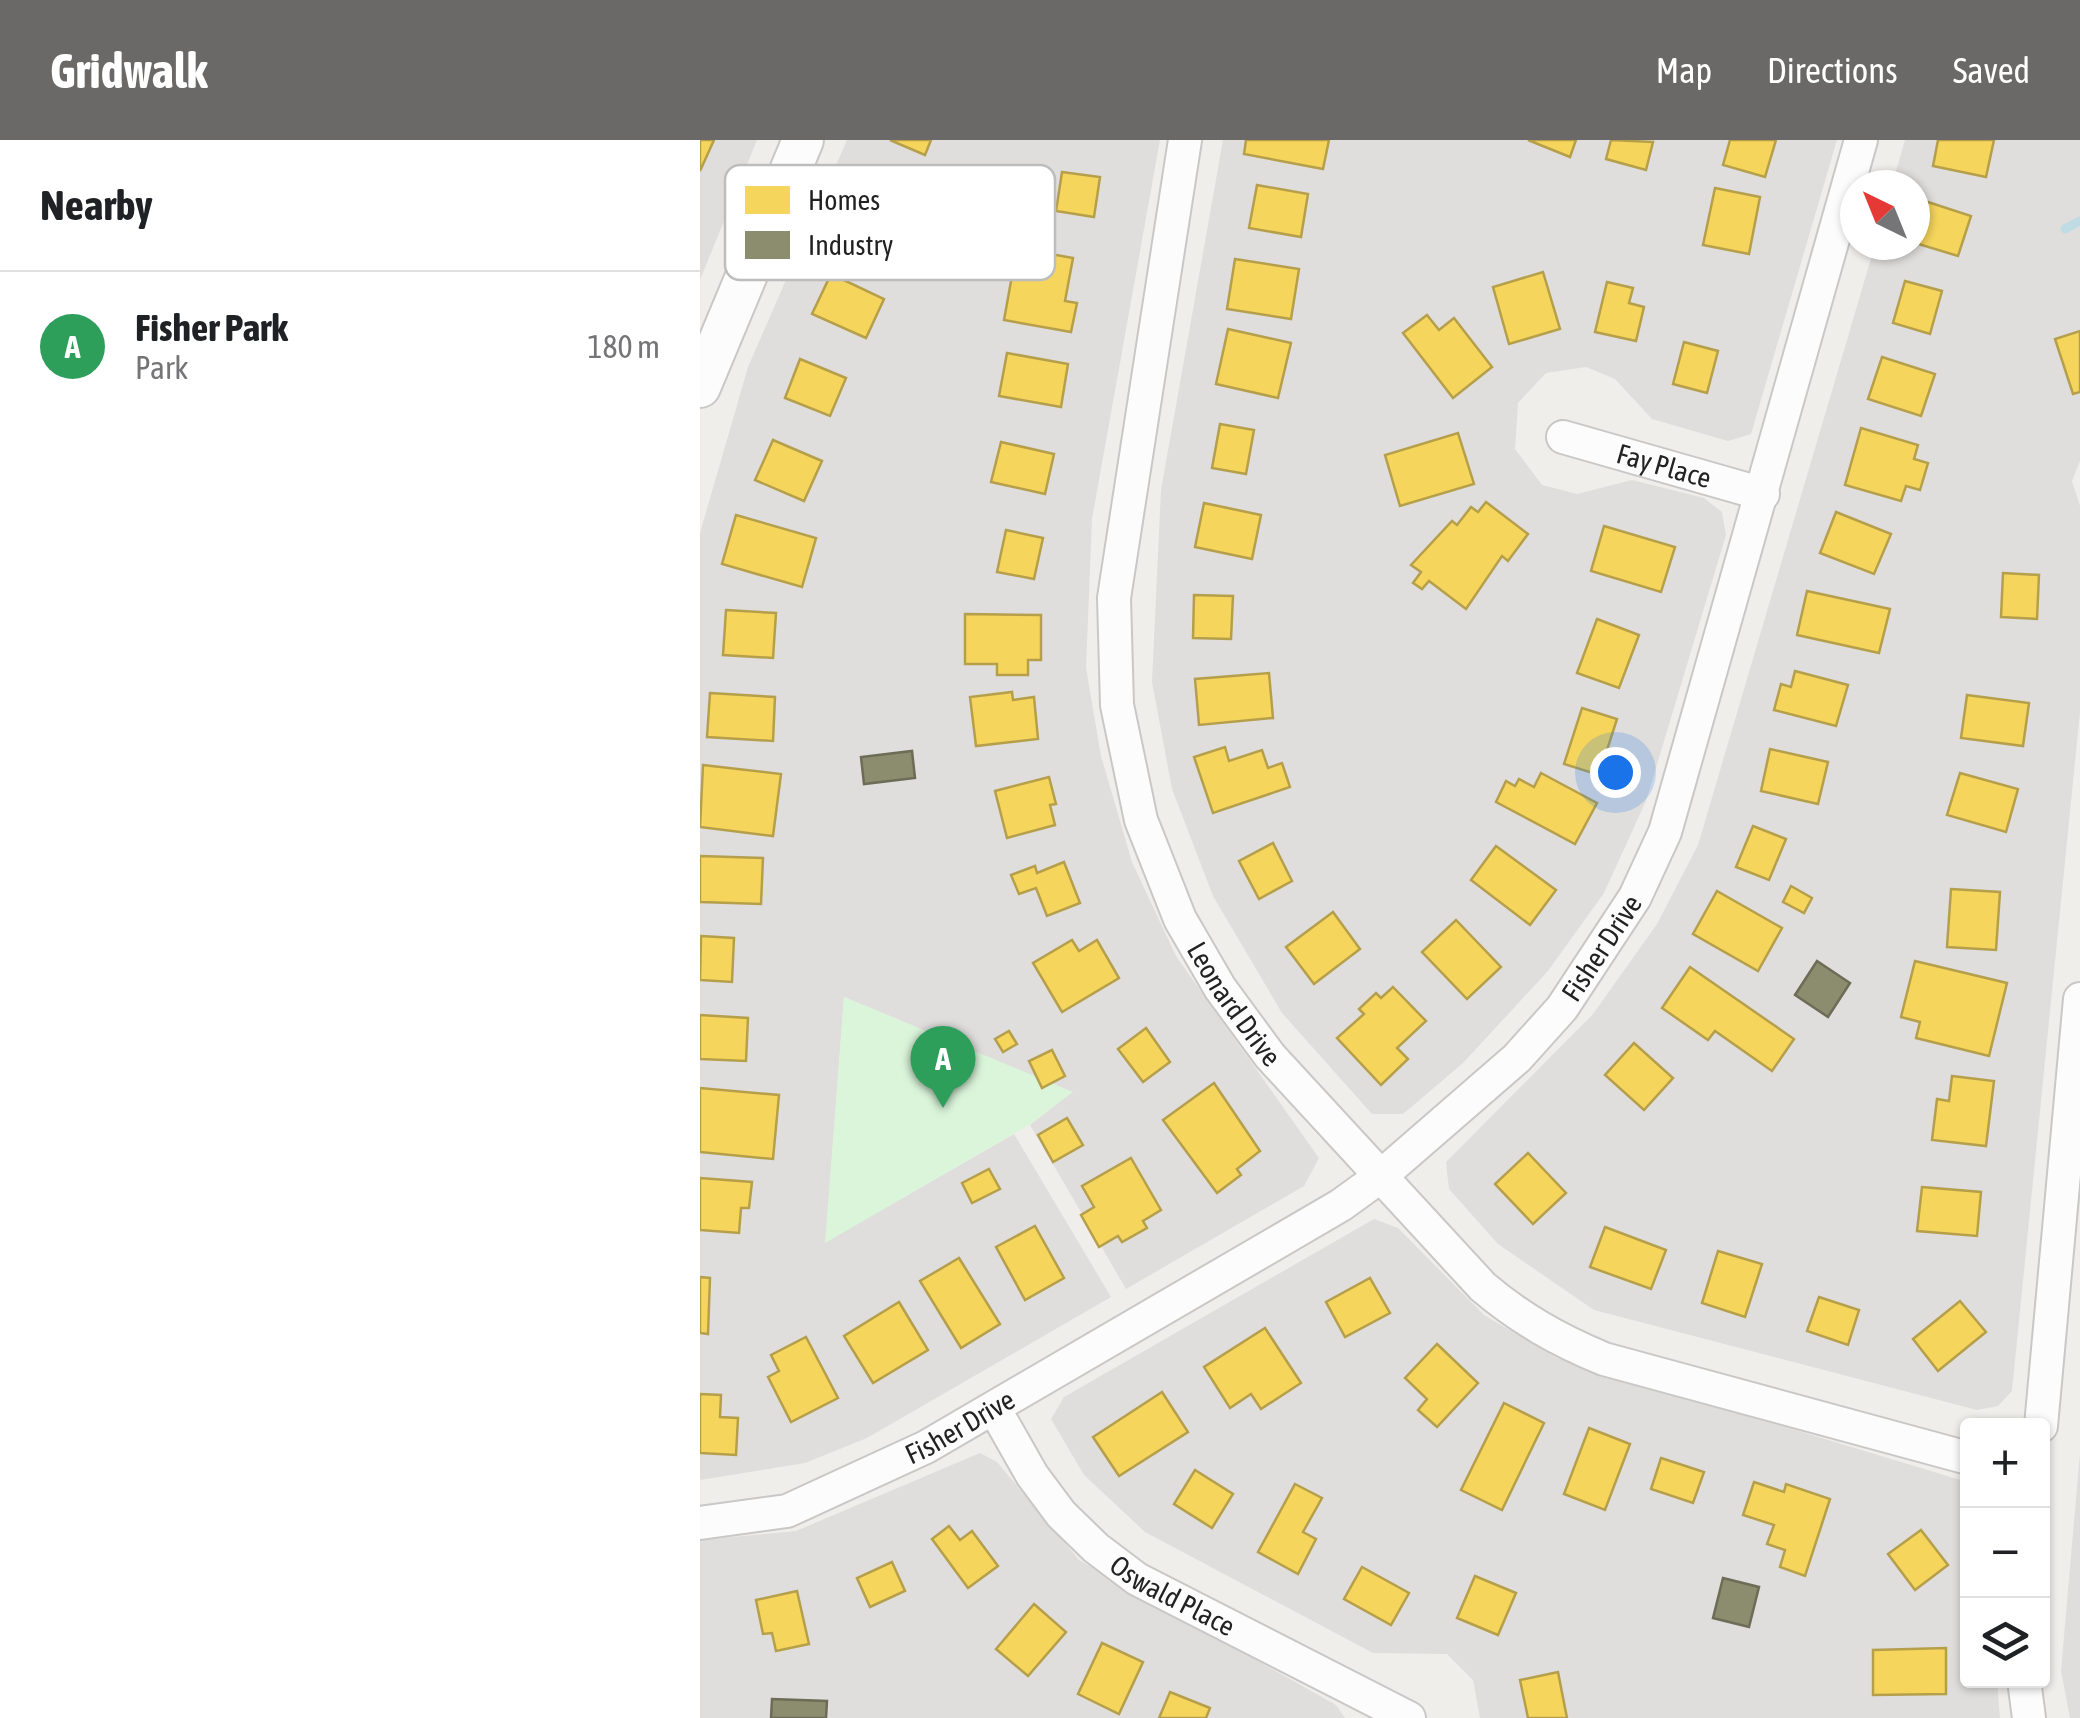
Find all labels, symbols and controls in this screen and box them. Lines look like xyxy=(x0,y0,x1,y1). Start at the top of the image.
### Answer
text: Gridwalk xyxy=(50,43,208,98)
text: Map xyxy=(1656,50,1712,90)
text: Directions xyxy=(1767,50,1898,90)
text: Saved xyxy=(1953,50,2030,90)
legend xyxy=(725,165,1055,280)
north arrow xyxy=(1840,170,1930,260)
text: Nearby xyxy=(40,181,153,229)
text: Homes xyxy=(808,184,880,216)
text: Industry xyxy=(808,229,893,261)
text: Fisher Park xyxy=(135,306,288,349)
text: A xyxy=(65,328,80,365)
text: 180 m xyxy=(587,328,660,365)
text: Park xyxy=(135,349,188,386)
street label: Fay Place xyxy=(1613,437,1715,494)
your location xyxy=(1590,747,1641,798)
street label: Fisher Drive xyxy=(1555,889,1648,1007)
street label: Leonard Drive xyxy=(1181,936,1287,1073)
pin: A xyxy=(910,1026,976,1108)
street label: Fisher Drive xyxy=(900,1383,1020,1470)
map controls xyxy=(1960,1418,2050,1688)
button: + xyxy=(1960,1418,2050,1508)
button: − xyxy=(1960,1508,2050,1598)
street label: Oswald Place xyxy=(1104,1548,1240,1642)
button: layers xyxy=(1960,1598,2050,1688)

